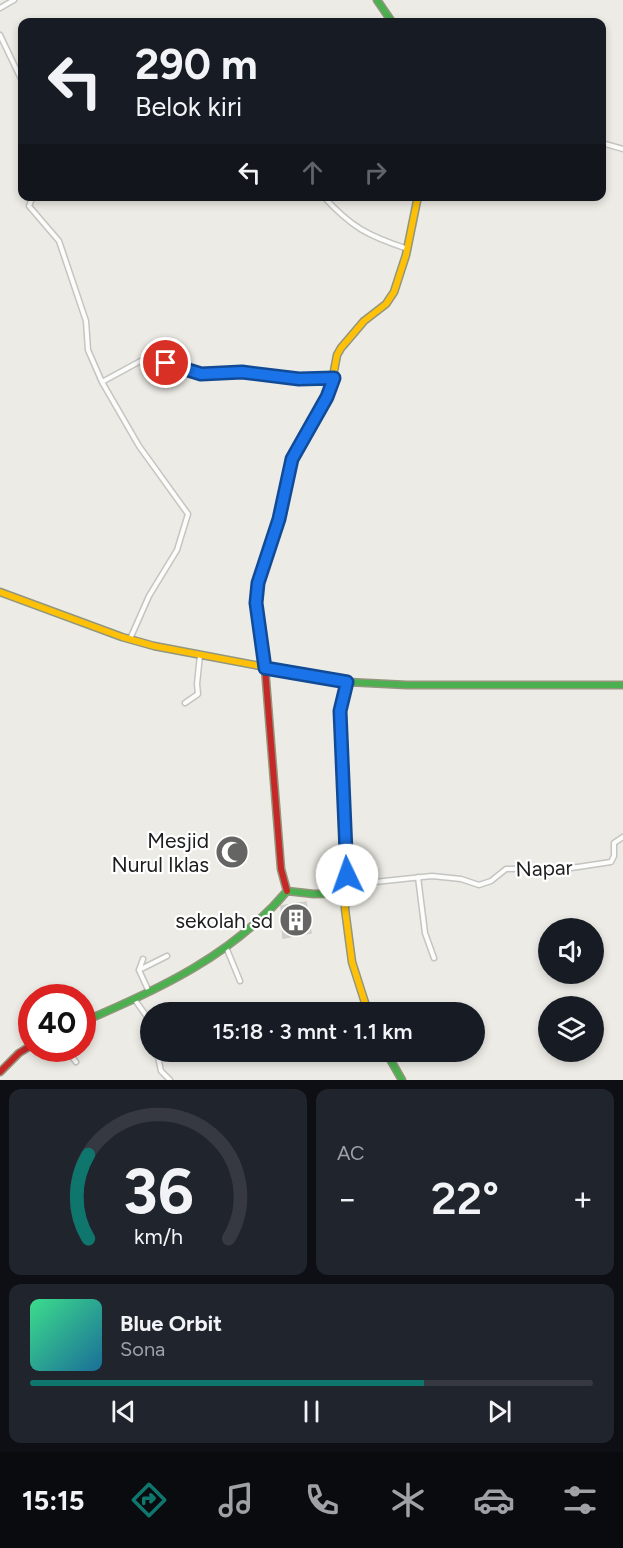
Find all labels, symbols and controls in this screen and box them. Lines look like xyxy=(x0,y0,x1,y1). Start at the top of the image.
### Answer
text: 290 m xyxy=(135,39,258,90)
icon: left xyxy=(36,42,114,120)
text: Belok kiri xyxy=(135,90,242,123)
icon: left xyxy=(233,156,266,189)
icon: ahead xyxy=(296,156,329,189)
icon: right xyxy=(359,156,392,189)
pin xyxy=(140,337,191,388)
icon: arrive xyxy=(149,346,182,379)
place label: Mesjid Nurul Iklas xyxy=(111,828,209,877)
mosque icon: Mesjid Nurul Iklas xyxy=(214,834,250,870)
position arrow xyxy=(315,843,379,907)
street label: Napar xyxy=(515,855,573,881)
building icon: sekolah sd xyxy=(278,902,314,938)
place label: sekolah sd xyxy=(175,908,273,933)
map controls xyxy=(538,918,604,1062)
button: sound xyxy=(538,918,604,984)
speed limit sign: 40 xyxy=(18,984,96,1062)
button: layers xyxy=(538,996,604,1062)
text: 15:18 · 3 mnt · 1.1 km xyxy=(212,1018,413,1045)
text: AC xyxy=(337,1141,365,1165)
text: 36 xyxy=(123,1154,193,1229)
text: 22° xyxy=(431,1171,499,1225)
text: − xyxy=(337,1179,358,1218)
text: + xyxy=(572,1179,593,1218)
text: km/h xyxy=(134,1224,182,1249)
text: Blue Orbit xyxy=(120,1310,222,1337)
text: Sona xyxy=(120,1337,165,1361)
icon: previous xyxy=(107,1395,140,1428)
icon: pause xyxy=(295,1395,328,1428)
icon: next xyxy=(483,1395,516,1428)
icon: directions xyxy=(128,1479,170,1521)
icon: music xyxy=(215,1479,257,1521)
icon: phone xyxy=(301,1479,343,1521)
icon: climate xyxy=(387,1479,429,1521)
icon: car xyxy=(473,1479,515,1521)
icon: filters xyxy=(559,1479,601,1521)
text: 15:15 xyxy=(22,1484,84,1517)

